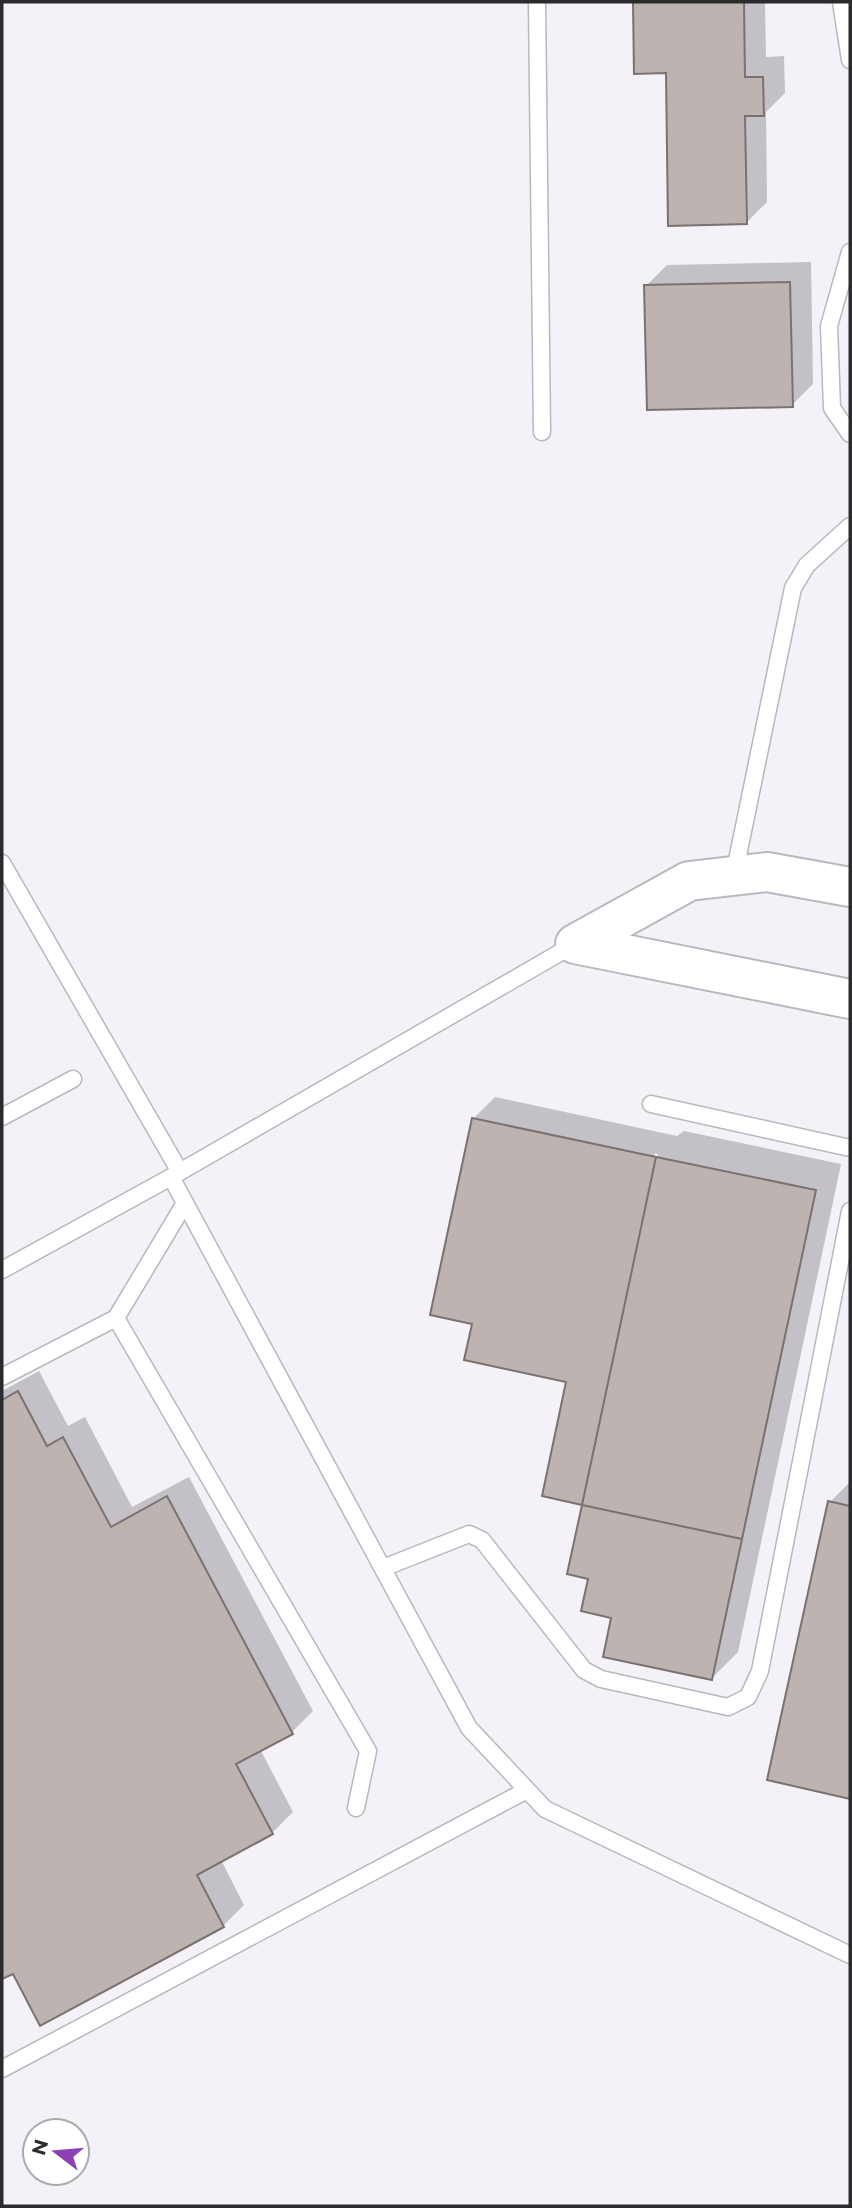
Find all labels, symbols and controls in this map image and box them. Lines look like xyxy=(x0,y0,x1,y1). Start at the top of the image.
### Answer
north arrow xyxy=(21,2117,91,2187)
text: N xyxy=(27,2137,53,2158)

